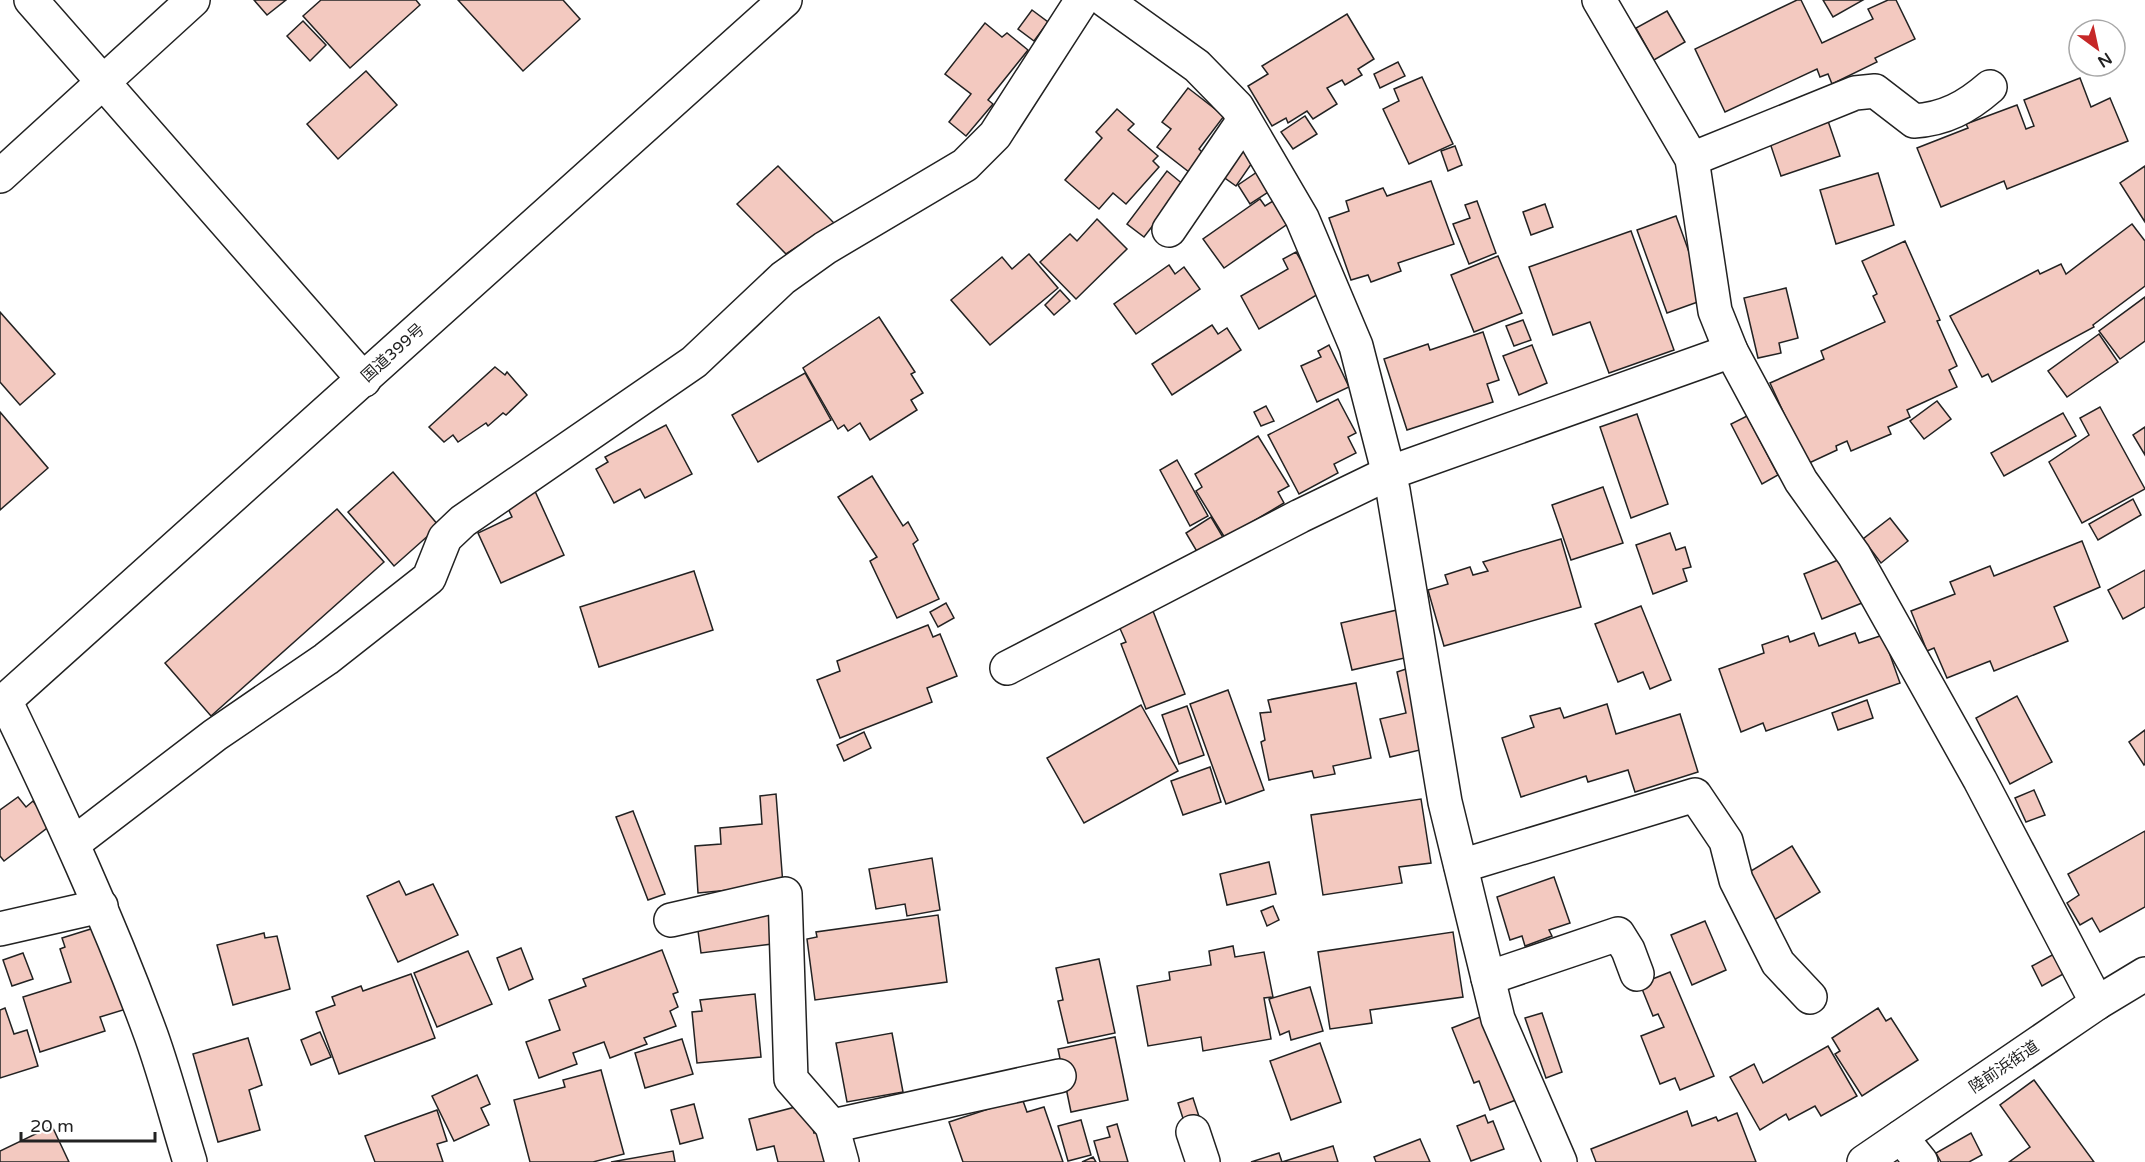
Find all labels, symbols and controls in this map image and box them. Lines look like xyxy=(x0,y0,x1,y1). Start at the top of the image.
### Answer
north arrow xyxy=(2067,18,2127,78)
text: N xyxy=(2094,48,2115,72)
street label: 国道399号 xyxy=(357,319,429,387)
street label: 陸前浜街道 xyxy=(1965,1036,2043,1098)
scale bar xyxy=(21,1105,154,1143)
text: 20 m xyxy=(30,1115,74,1137)

